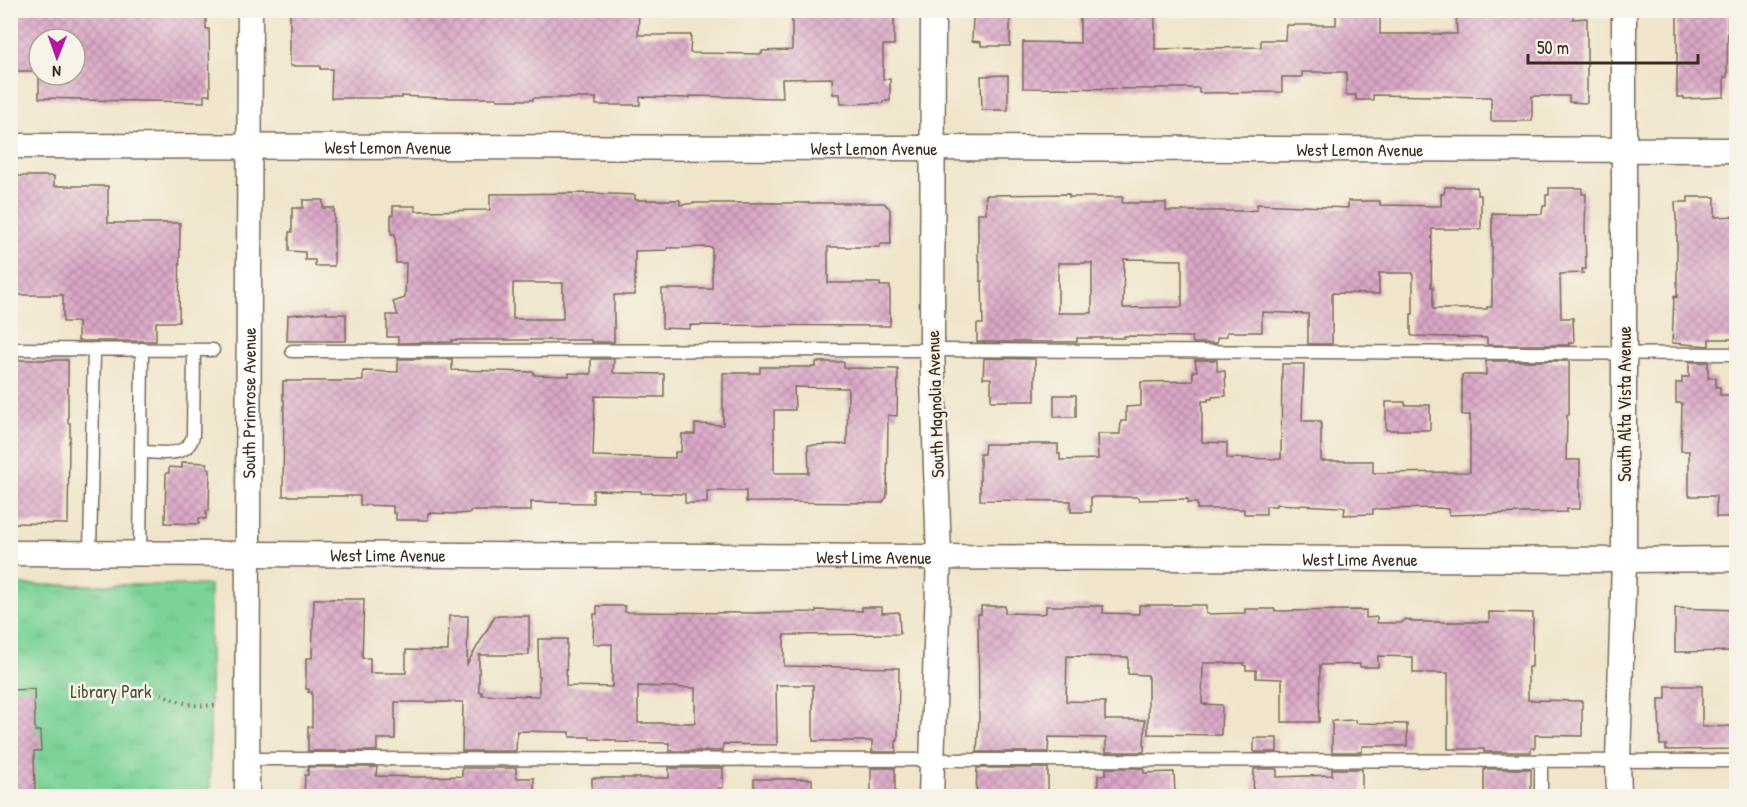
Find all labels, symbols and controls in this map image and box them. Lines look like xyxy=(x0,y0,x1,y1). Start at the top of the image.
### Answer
north arrow xyxy=(27,27,87,87)
scale bar xyxy=(1528,27,1698,65)
text: 50 m xyxy=(1537,35,1569,60)
text: N xyxy=(52,61,61,83)
street label: West Lemon Avenue xyxy=(325,134,451,160)
street label: West Lemon Avenue xyxy=(811,135,937,161)
street label: West Lemon Avenue xyxy=(1297,136,1423,162)
street label: South Alta Vista Avenue xyxy=(1612,326,1637,482)
street label: South Primrose Avenue xyxy=(236,328,261,478)
street label: South Magnolia Avenue xyxy=(920,330,950,478)
street label: West Lime Avenue xyxy=(330,542,446,567)
street label: West Lime Avenue xyxy=(816,544,932,569)
street label: West Lime Avenue xyxy=(1302,546,1418,572)
park label: Library Park xyxy=(71,679,152,704)

